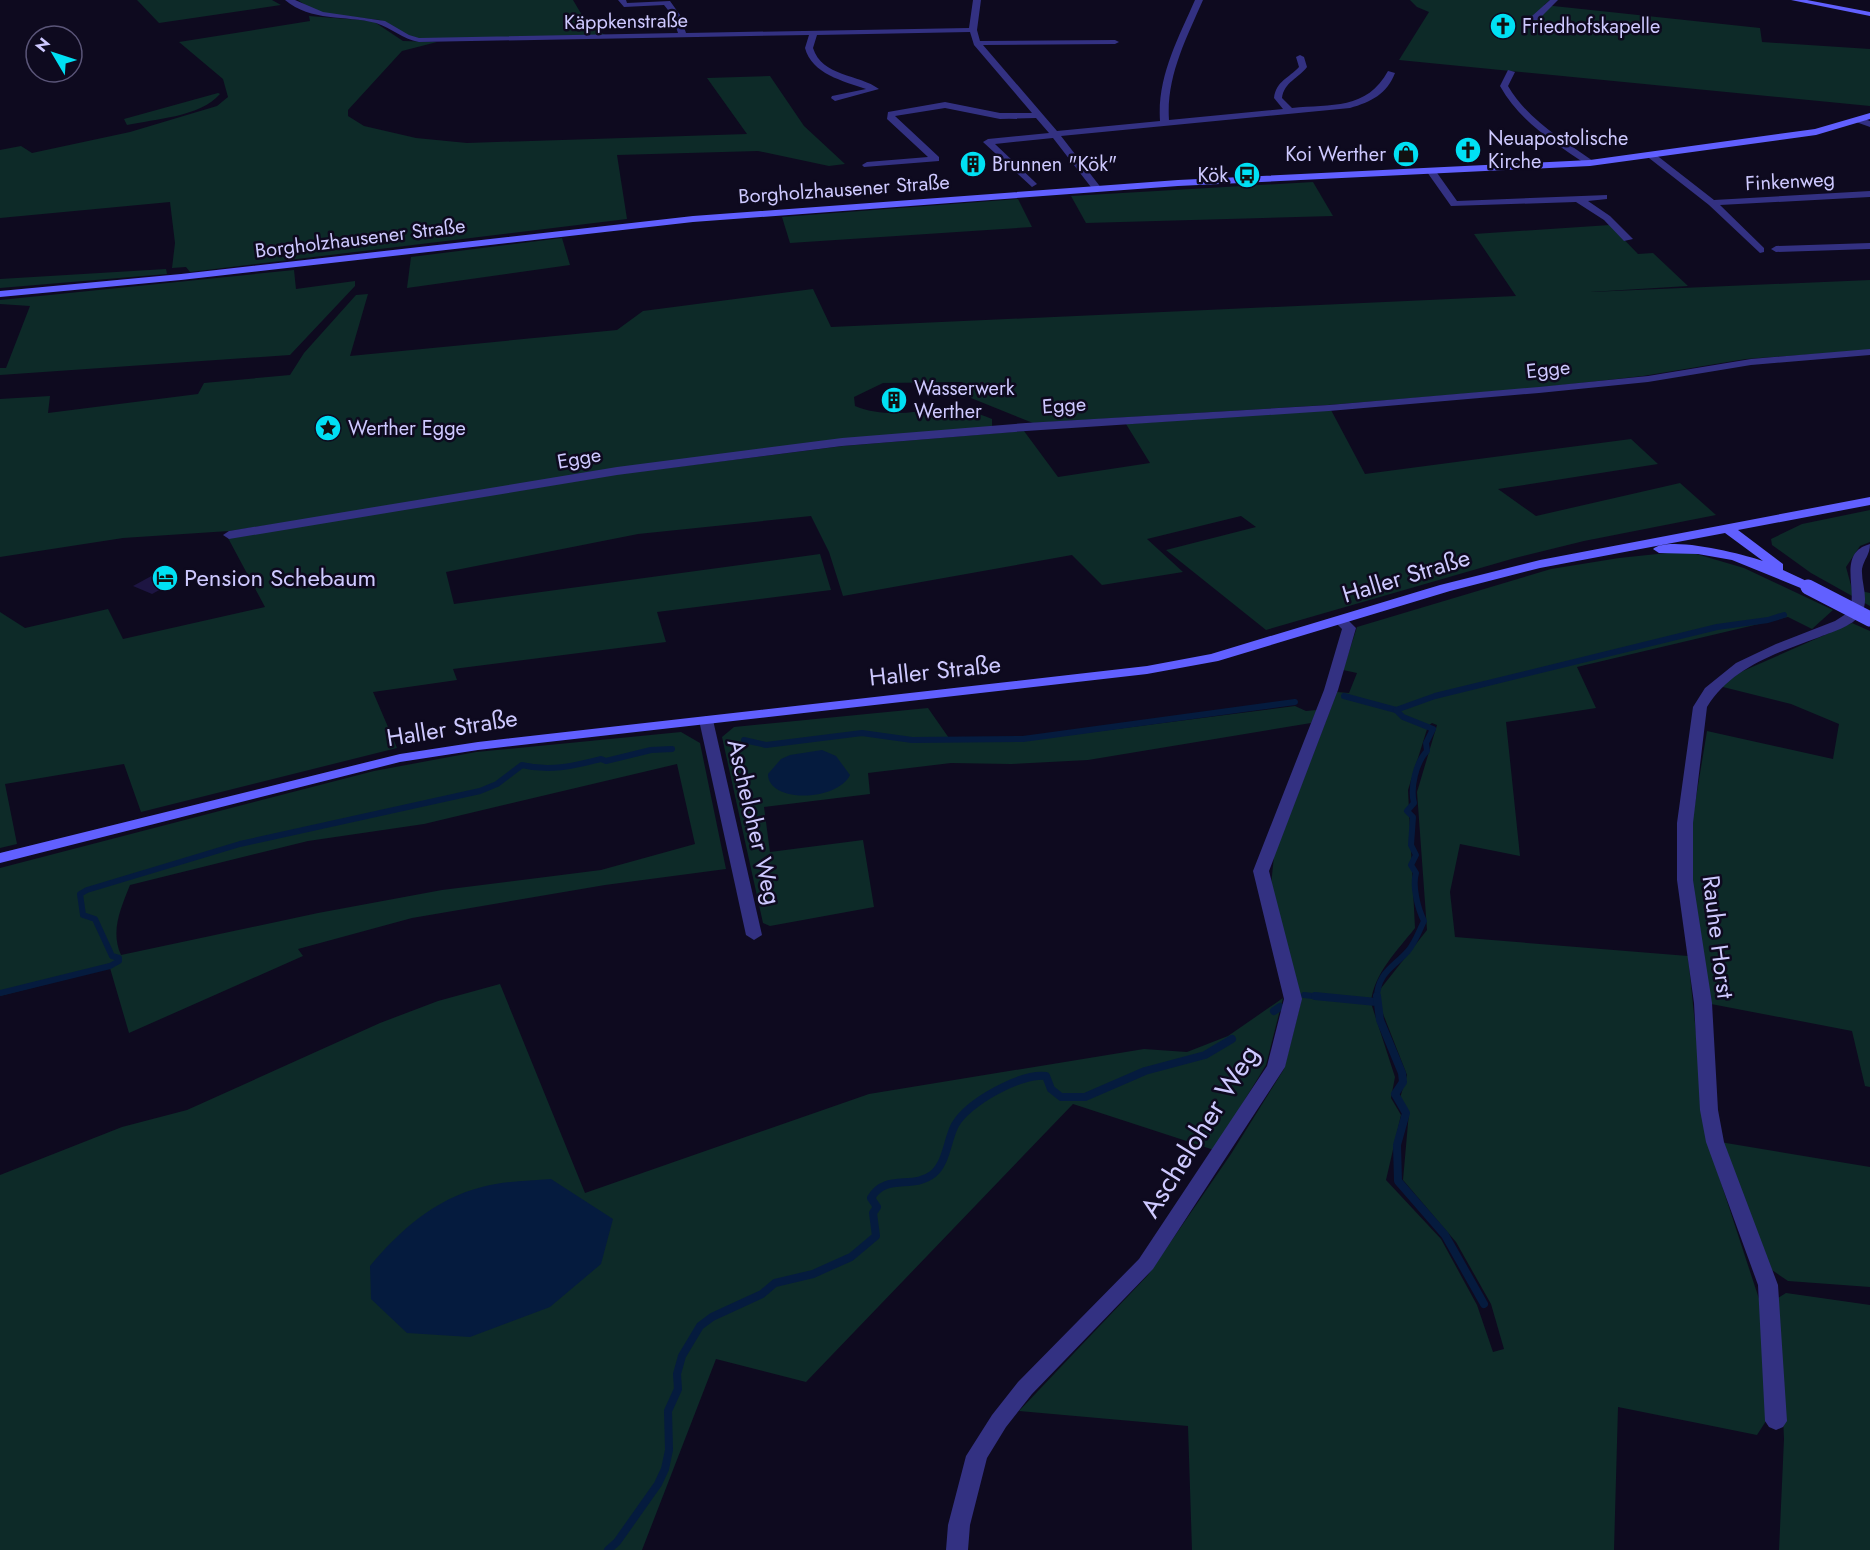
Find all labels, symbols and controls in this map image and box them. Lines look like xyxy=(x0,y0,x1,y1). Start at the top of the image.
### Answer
street label: Käppkenstraße xyxy=(564,6,688,37)
church icon: Friedhofskapelle xyxy=(1488,11,1518,41)
place label: Friedhofskapelle xyxy=(1522,12,1660,41)
north arrow xyxy=(24,24,84,84)
text: N xyxy=(30,33,56,57)
place label: Neuapostolische Kirche xyxy=(1488,124,1628,176)
church icon: Neuapostolische Kirche xyxy=(1453,135,1483,165)
shop icon: Koi Werther xyxy=(1391,139,1421,169)
place label: Koi Werther xyxy=(1285,140,1386,169)
building icon: Brunnen "Kök" xyxy=(958,149,988,179)
place label: Brunnen "Kök" xyxy=(992,150,1117,179)
bus stop icon: Kök xyxy=(1232,160,1262,190)
place label: Kök xyxy=(1198,161,1228,190)
street label: Finkenweg xyxy=(1744,165,1836,198)
street label: Borgholzhausener Straße xyxy=(737,168,951,211)
street label: Borgholzhausener Straße xyxy=(253,211,467,266)
street label: Egge xyxy=(1525,353,1572,386)
place label: Wasserwerk Werther xyxy=(914,374,1015,426)
building icon: Wasserwerk Werther xyxy=(879,385,909,415)
street label: Egge xyxy=(1041,389,1087,422)
place icon: Werther Egge xyxy=(313,413,343,443)
place label: Werther Egge xyxy=(348,414,466,443)
street label: Egge xyxy=(555,440,603,477)
street label: Haller Straße xyxy=(1338,539,1474,612)
place label: Pension Schebaum xyxy=(184,560,376,595)
hotel icon: Pension Schebaum xyxy=(150,563,180,593)
street label: Haller Straße xyxy=(867,646,1002,695)
street label: Haller Straße xyxy=(384,700,520,755)
street label: Ascheloher Weg xyxy=(718,736,791,908)
street label: Rauhe Horst xyxy=(1694,873,1743,1001)
street label: Ascheloher Weg xyxy=(1130,1037,1269,1226)

